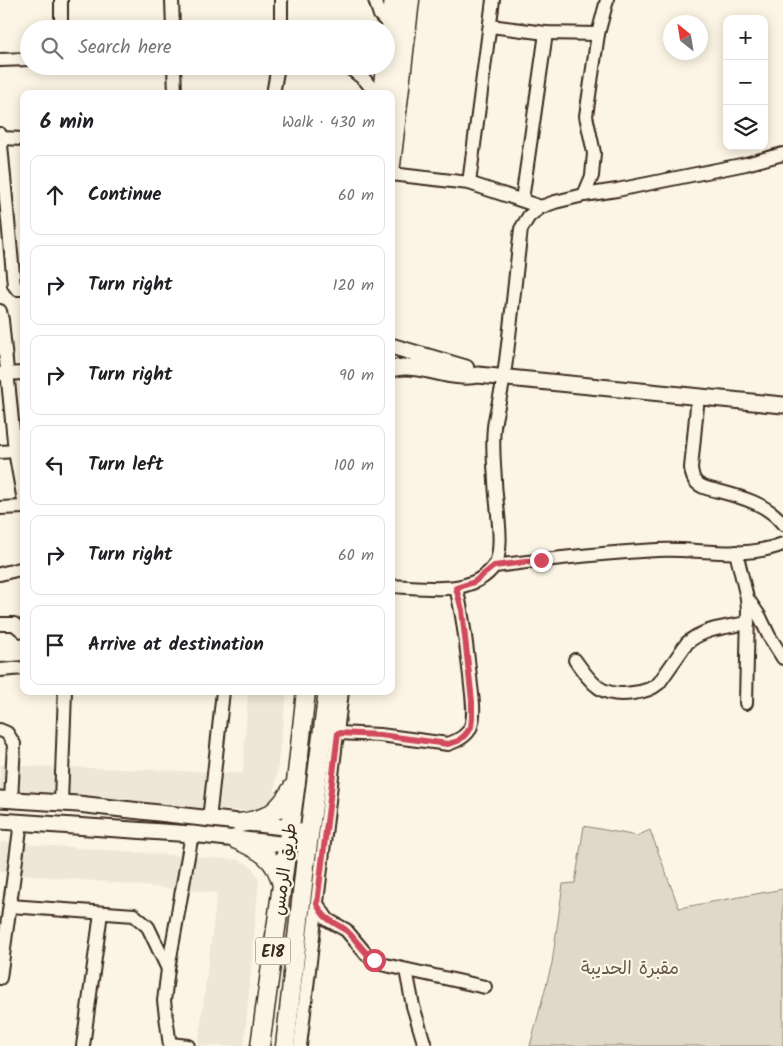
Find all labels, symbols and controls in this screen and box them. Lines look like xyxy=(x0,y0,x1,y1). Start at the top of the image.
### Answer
north arrow xyxy=(663,15,708,60)
map controls xyxy=(723,15,768,150)
button: + xyxy=(723,15,768,60)
search box xyxy=(20,20,395,75)
text: Search here xyxy=(78,33,172,63)
icon: search xyxy=(38,34,66,62)
button: − xyxy=(723,60,768,105)
button: layers xyxy=(723,105,768,150)
text: 6 min xyxy=(40,106,94,139)
text: Walk · 430 m xyxy=(282,110,375,135)
text: Continue xyxy=(88,180,161,210)
icon: ahead xyxy=(41,181,69,209)
text: 60 m xyxy=(338,183,374,208)
text: Turn right xyxy=(88,270,173,300)
icon: right xyxy=(41,271,69,299)
text: 120 m xyxy=(333,273,374,298)
text: Turn right xyxy=(88,360,173,390)
icon: right xyxy=(41,361,69,389)
text: 90 m xyxy=(339,363,374,388)
text: Turn left xyxy=(88,450,163,480)
icon: left xyxy=(41,451,69,479)
text: 100 m xyxy=(334,453,374,478)
text: Turn right xyxy=(88,540,173,570)
icon: right xyxy=(41,541,69,569)
text: 60 m xyxy=(338,543,374,568)
route end xyxy=(530,549,553,572)
text: Arrive at destination xyxy=(88,630,264,660)
icon: arrive xyxy=(41,631,69,659)
street label: طريق الرمس xyxy=(265,821,306,917)
road number: E18 xyxy=(256,938,290,964)
route start xyxy=(363,949,386,972)
park label: مقبرة الحديبة xyxy=(581,955,679,984)

